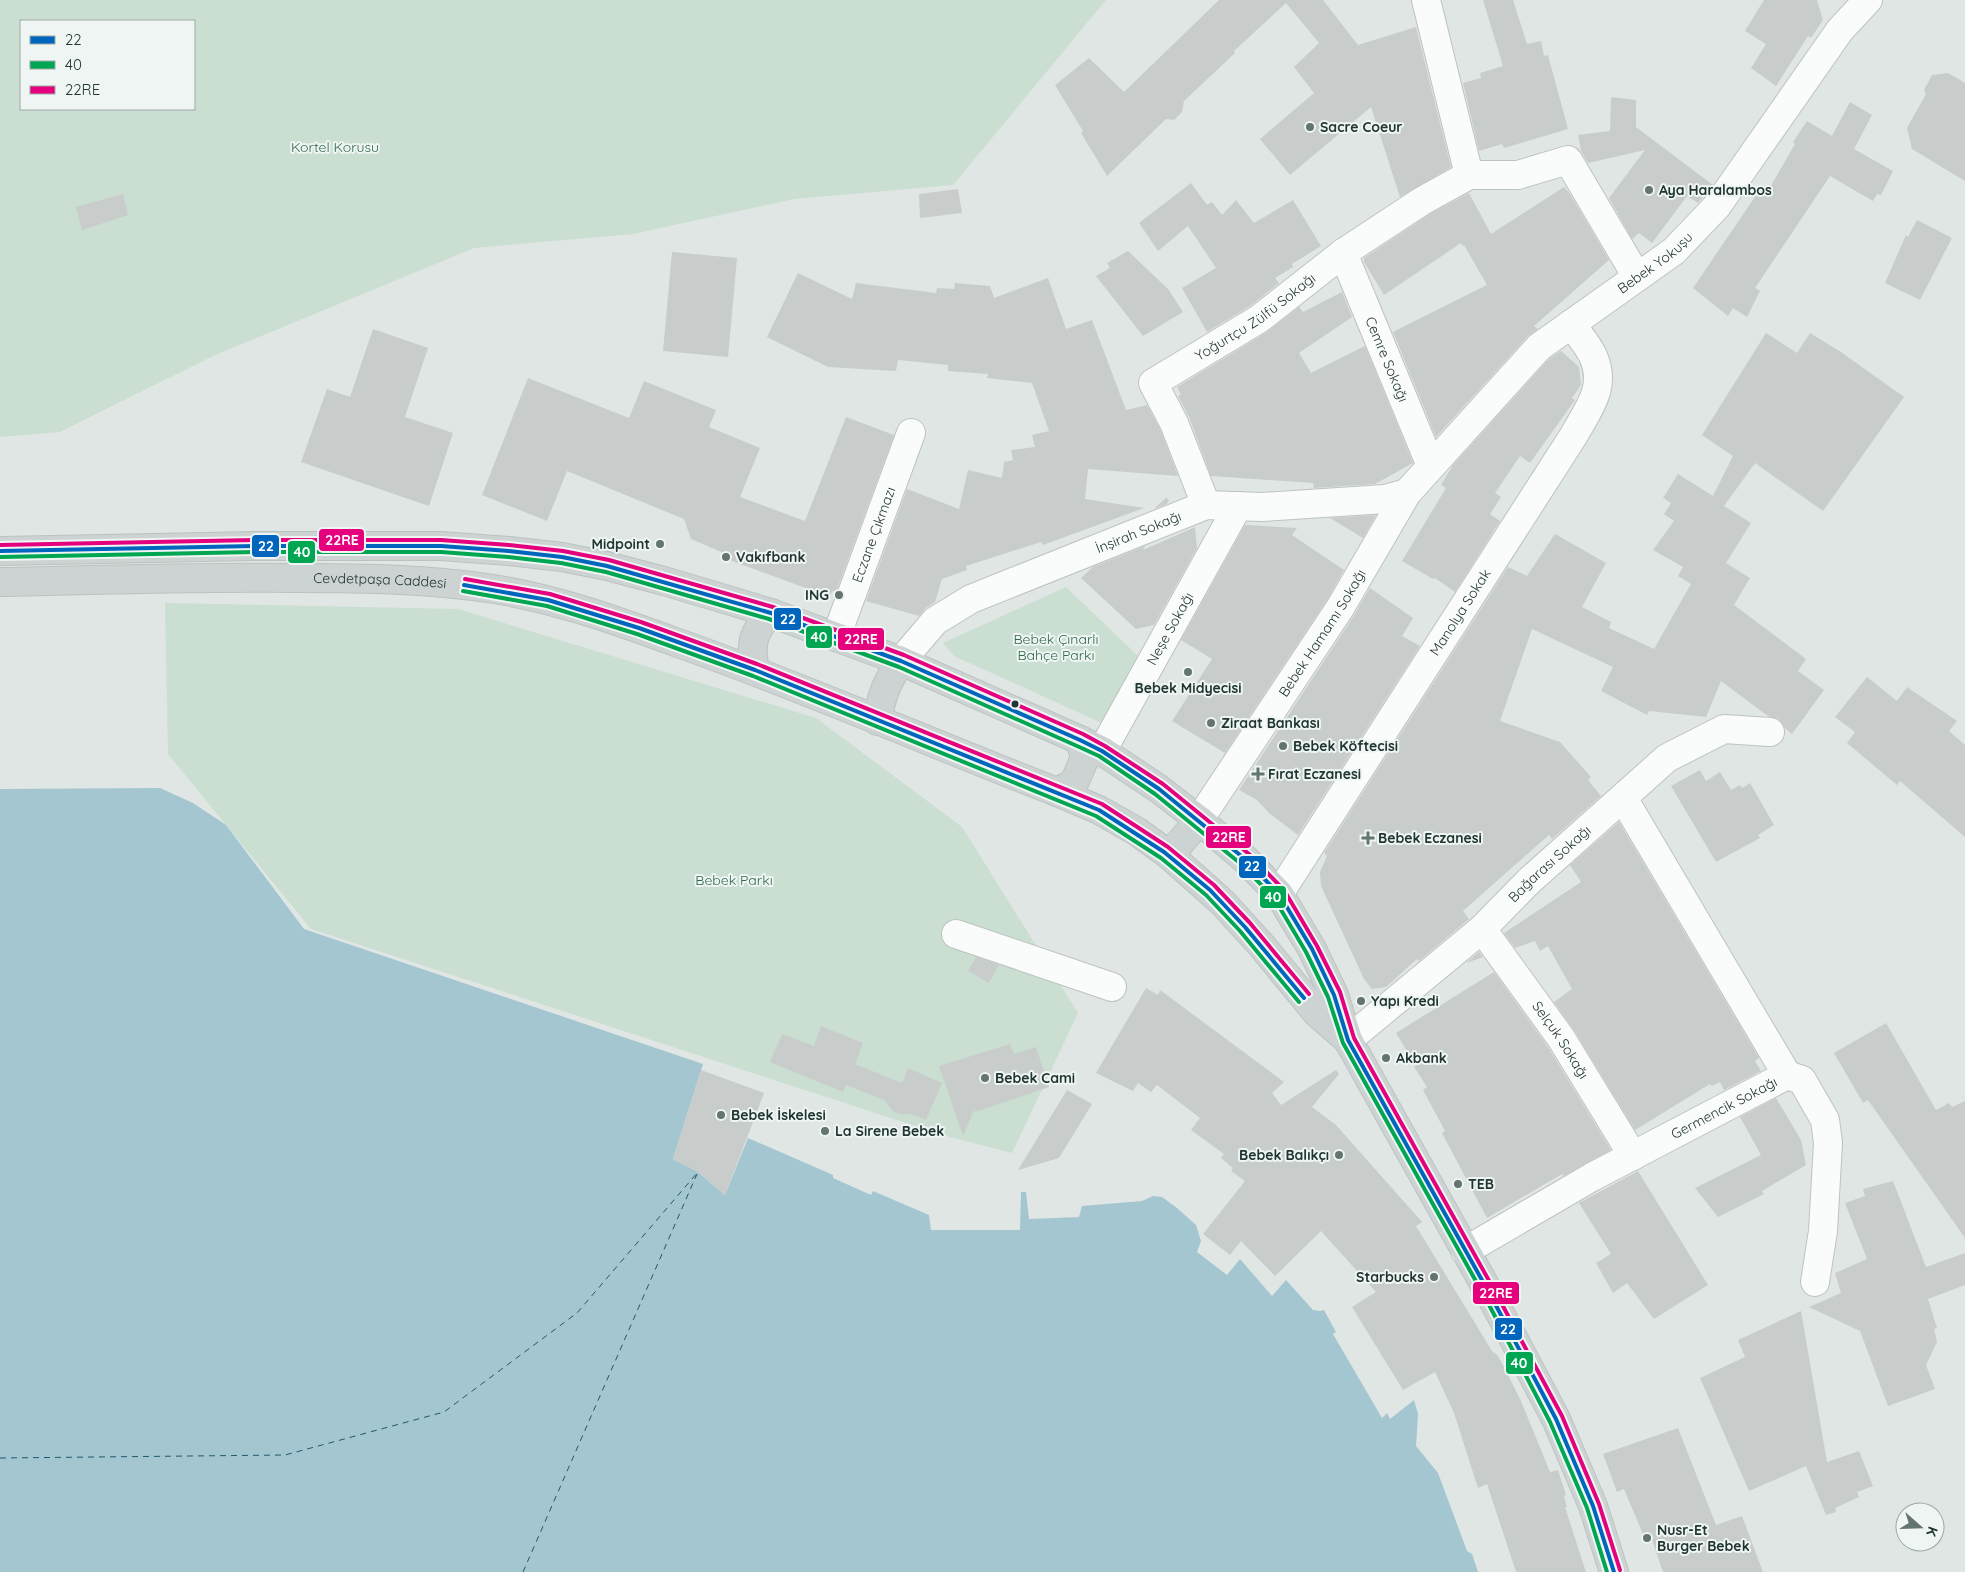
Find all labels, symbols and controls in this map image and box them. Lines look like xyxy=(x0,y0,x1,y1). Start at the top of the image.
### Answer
legend xyxy=(20,20,195,110)
text: 22 xyxy=(65,30,82,49)
text: 40 xyxy=(65,55,82,74)
text: 22RE xyxy=(65,80,100,99)
place label: Sacre Coeur xyxy=(1320,118,1402,136)
marker: Sacre Coeur xyxy=(1304,121,1316,133)
park label: Kortel Korusu xyxy=(291,138,379,156)
place label: Aya Haralambos xyxy=(1659,181,1772,199)
marker: Aya Haralambos xyxy=(1643,184,1655,196)
street label: Bebek Yokuşu xyxy=(1614,228,1696,297)
street label: Yoğurtçu Zülfü Sokağı xyxy=(1192,269,1319,365)
street label: Cemre Sokağı xyxy=(1361,314,1413,405)
street label: Eczane Çıkmazı xyxy=(848,484,899,585)
street label: İnşirah Sokağı xyxy=(1093,507,1184,557)
line badge: 22RE xyxy=(318,528,365,552)
text: 22RE xyxy=(325,531,359,549)
line badge: 22 xyxy=(251,534,280,558)
place label: Midpoint xyxy=(592,535,650,553)
text: 22 xyxy=(258,537,274,555)
marker: Midpoint xyxy=(654,538,666,550)
line badge: 40 xyxy=(287,540,316,564)
text: 40 xyxy=(294,543,311,561)
place label: Vakıfbank xyxy=(736,548,805,566)
marker: Vakıfbank xyxy=(720,551,732,563)
street label: Manolya Sokak xyxy=(1426,565,1495,659)
street label: Bebek Hamamı Sokağı xyxy=(1275,566,1370,700)
street label: Cevdetpaşa Caddesi xyxy=(313,569,447,592)
place label: ING xyxy=(805,586,829,604)
marker: ING xyxy=(833,589,845,601)
street label: Neşe Sokağı xyxy=(1143,589,1197,668)
line badge: 22 xyxy=(773,607,802,631)
text: 22 xyxy=(780,610,796,628)
line badge: 40 xyxy=(805,625,833,649)
line badge: 22RE xyxy=(837,627,885,651)
text: 40 xyxy=(811,628,828,646)
text: 22RE xyxy=(844,630,878,648)
park label: Bebek Çınarlı Bahçe Parkı xyxy=(1013,630,1099,664)
marker: Bebek Midyecisi xyxy=(1182,666,1194,678)
place label: Bebek Midyecisi xyxy=(1135,679,1241,697)
unlabelled marker xyxy=(1010,699,1020,709)
place label: Ziraat Bankası xyxy=(1221,714,1320,732)
marker: Ziraat Bankası xyxy=(1205,717,1217,729)
place label: Bebek Köftecisi xyxy=(1293,737,1398,755)
marker: Bebek Köftecisi xyxy=(1277,740,1289,752)
place label: Fırat Eczanesi xyxy=(1268,765,1361,783)
marker: Fırat Eczanesi xyxy=(1252,768,1264,780)
street label: Bağarası Sokağı xyxy=(1504,821,1595,906)
line badge: 22RE xyxy=(1205,825,1252,849)
text: 22RE xyxy=(1212,828,1246,846)
place label: Bebek Eczanesi xyxy=(1378,829,1482,847)
marker: Bebek Eczanesi xyxy=(1362,832,1374,844)
line badge: 22 xyxy=(1238,855,1267,879)
text: 22 xyxy=(1244,857,1260,875)
park label: Bebek Parkı xyxy=(695,871,773,889)
line badge: 40 xyxy=(1259,885,1287,909)
text: 40 xyxy=(1265,888,1282,906)
place label: Yapı Kredi xyxy=(1371,992,1439,1010)
marker: Yapı Kredi xyxy=(1355,995,1367,1007)
street label: Selçuk Sokağı xyxy=(1528,998,1593,1082)
place label: Akbank xyxy=(1396,1049,1447,1067)
marker: Akbank xyxy=(1380,1052,1392,1064)
place label: Bebek Cami xyxy=(995,1069,1075,1087)
marker: Bebek Cami xyxy=(979,1072,991,1084)
street label: Germencik Sokağı xyxy=(1668,1073,1780,1143)
place label: Bebek İskelesi xyxy=(731,1106,826,1124)
marker: Bebek İskelesi xyxy=(715,1109,727,1121)
place label: La Sirene Bebek xyxy=(835,1122,944,1140)
marker: La Sirene Bebek xyxy=(819,1125,831,1137)
place label: Bebek Balıkçı xyxy=(1239,1146,1329,1164)
marker: Bebek Balıkçı xyxy=(1333,1149,1345,1161)
place label: TEB xyxy=(1468,1175,1494,1193)
marker: TEB xyxy=(1452,1178,1464,1190)
place label: Starbucks xyxy=(1356,1268,1424,1286)
marker: Starbucks xyxy=(1428,1271,1440,1283)
line badge: 22RE xyxy=(1472,1281,1520,1305)
text: 22RE xyxy=(1479,1284,1513,1302)
line badge: 22 xyxy=(1494,1317,1523,1341)
text: 22 xyxy=(1500,1320,1516,1338)
line badge: 40 xyxy=(1505,1351,1534,1375)
text: 40 xyxy=(1511,1354,1528,1372)
north arrow xyxy=(1895,1502,1945,1552)
place label: Nusr-Et Burger Bebek xyxy=(1657,1521,1750,1555)
text: K xyxy=(1922,1524,1942,1539)
marker: Nusr-Et Burger Bebek xyxy=(1641,1532,1653,1544)

